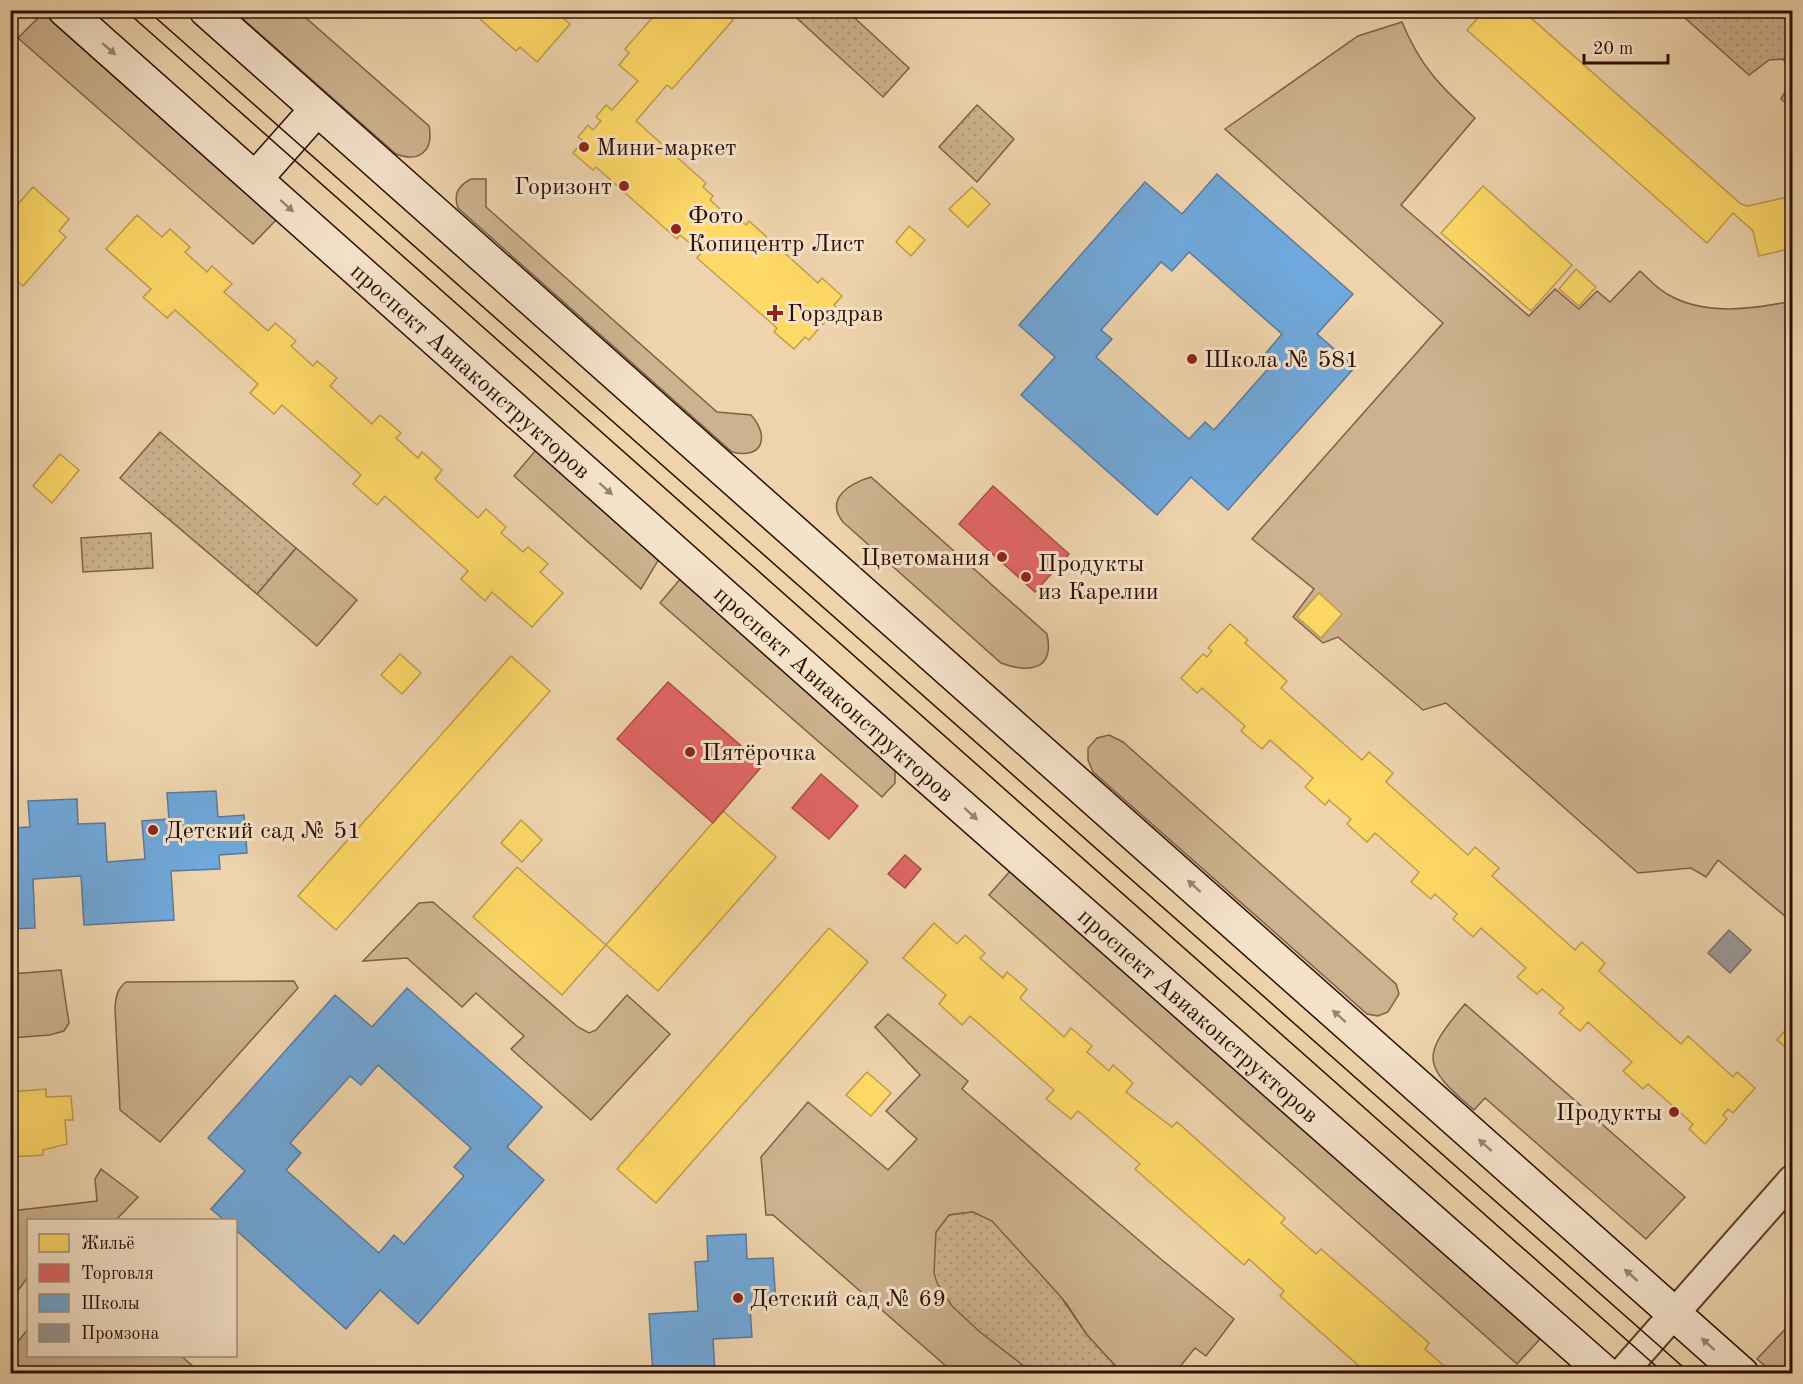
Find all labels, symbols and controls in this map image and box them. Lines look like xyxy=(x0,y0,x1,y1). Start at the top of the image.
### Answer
scale bar xyxy=(1584,27,1668,65)
text: 20 m xyxy=(1593,40,1633,58)
one-way arrow xyxy=(101,42,116,55)
place label: Мини-маркет xyxy=(596,137,737,161)
marker: Мини-маркет xyxy=(577,140,591,154)
place label: Горизонт xyxy=(514,176,612,200)
marker: Горизонт xyxy=(617,179,631,193)
one-way arrow xyxy=(279,199,294,212)
place label: Фото Копицентр Лист xyxy=(688,205,865,257)
marker: Фото Копицентр Лист xyxy=(669,222,683,236)
street label: проспект Авиаконструкторов xyxy=(345,260,594,485)
place label: Горздрав xyxy=(787,303,883,327)
marker: Горздрав xyxy=(768,306,782,320)
place label: Школа № 581 xyxy=(1204,349,1359,373)
marker: Школа № 581 xyxy=(1185,352,1199,366)
one-way arrow xyxy=(598,482,613,495)
place label: Цветомания xyxy=(861,547,990,571)
marker: Цветомания xyxy=(995,550,1009,564)
place label: Продукты из Карелии xyxy=(1038,553,1159,605)
marker: Продукты из Карелии xyxy=(1019,570,1033,584)
street label: проспект Авиаконструкторов xyxy=(708,583,957,808)
place label: Пятёрочка xyxy=(702,742,816,766)
marker: Пятёрочка xyxy=(683,745,697,759)
one-way arrow xyxy=(963,807,978,820)
place label: Детский сад № 51 xyxy=(165,820,361,844)
marker: Детский сад № 51 xyxy=(146,823,160,837)
one-way arrow xyxy=(1186,879,1201,893)
street label: проспект Авиаконструкторов xyxy=(1072,905,1322,1129)
one-way arrow xyxy=(1332,1009,1347,1023)
place label: Продукты xyxy=(1556,1102,1662,1126)
marker: Продукты xyxy=(1667,1105,1681,1119)
one-way arrow xyxy=(1478,1139,1493,1152)
legend xyxy=(27,1219,237,1357)
text: Жильё xyxy=(81,1235,135,1253)
text: Торговля xyxy=(81,1265,154,1283)
one-way arrow xyxy=(1624,1269,1639,1282)
place label: Детский сад № 69 xyxy=(750,1288,946,1312)
marker: Детский сад № 69 xyxy=(731,1291,745,1305)
text: Школы xyxy=(81,1295,140,1313)
text: Промзона xyxy=(81,1325,159,1343)
one-way arrow xyxy=(1701,1337,1716,1351)

